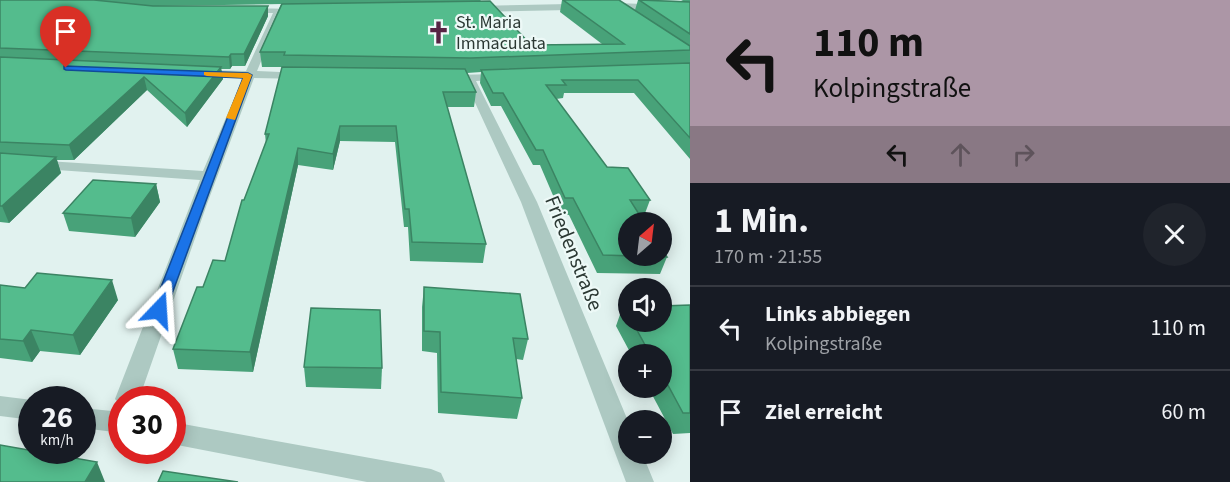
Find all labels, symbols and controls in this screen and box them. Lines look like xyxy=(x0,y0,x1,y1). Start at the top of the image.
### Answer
pin xyxy=(40,6,91,68)
place label: St. Maria Immaculata xyxy=(456,10,546,56)
text: 110 m xyxy=(813,13,924,73)
icon: arrive xyxy=(49,15,82,48)
church icon: St. Maria Immaculata xyxy=(425,19,451,45)
icon: left xyxy=(714,24,792,102)
text: Kolpingstraße xyxy=(813,69,971,108)
icon: left xyxy=(881,138,914,171)
icon: ahead xyxy=(944,138,977,171)
icon: right xyxy=(1007,138,1040,171)
street label: Friedenstraße xyxy=(537,191,611,315)
text: 1 Min. xyxy=(714,195,809,246)
button: close xyxy=(1143,203,1206,266)
north arrow xyxy=(618,212,672,266)
map controls xyxy=(618,212,672,464)
text: 170 m · 21:55 xyxy=(714,243,822,271)
position arrow xyxy=(127,278,191,342)
button: sound xyxy=(618,278,672,332)
text: Links abbiegen xyxy=(765,298,911,330)
icon: left xyxy=(714,312,747,345)
text: 110 m xyxy=(1151,312,1206,344)
text: Kolpingstraße xyxy=(765,330,882,358)
button: + xyxy=(618,344,672,398)
speed limit sign: 30 xyxy=(108,386,186,464)
text: 26 xyxy=(41,396,73,439)
icon: arrive xyxy=(714,396,747,429)
text: Ziel erreicht xyxy=(765,396,883,428)
text: 60 m xyxy=(1161,396,1206,428)
button: − xyxy=(618,410,672,464)
text: km/h xyxy=(40,430,74,451)

